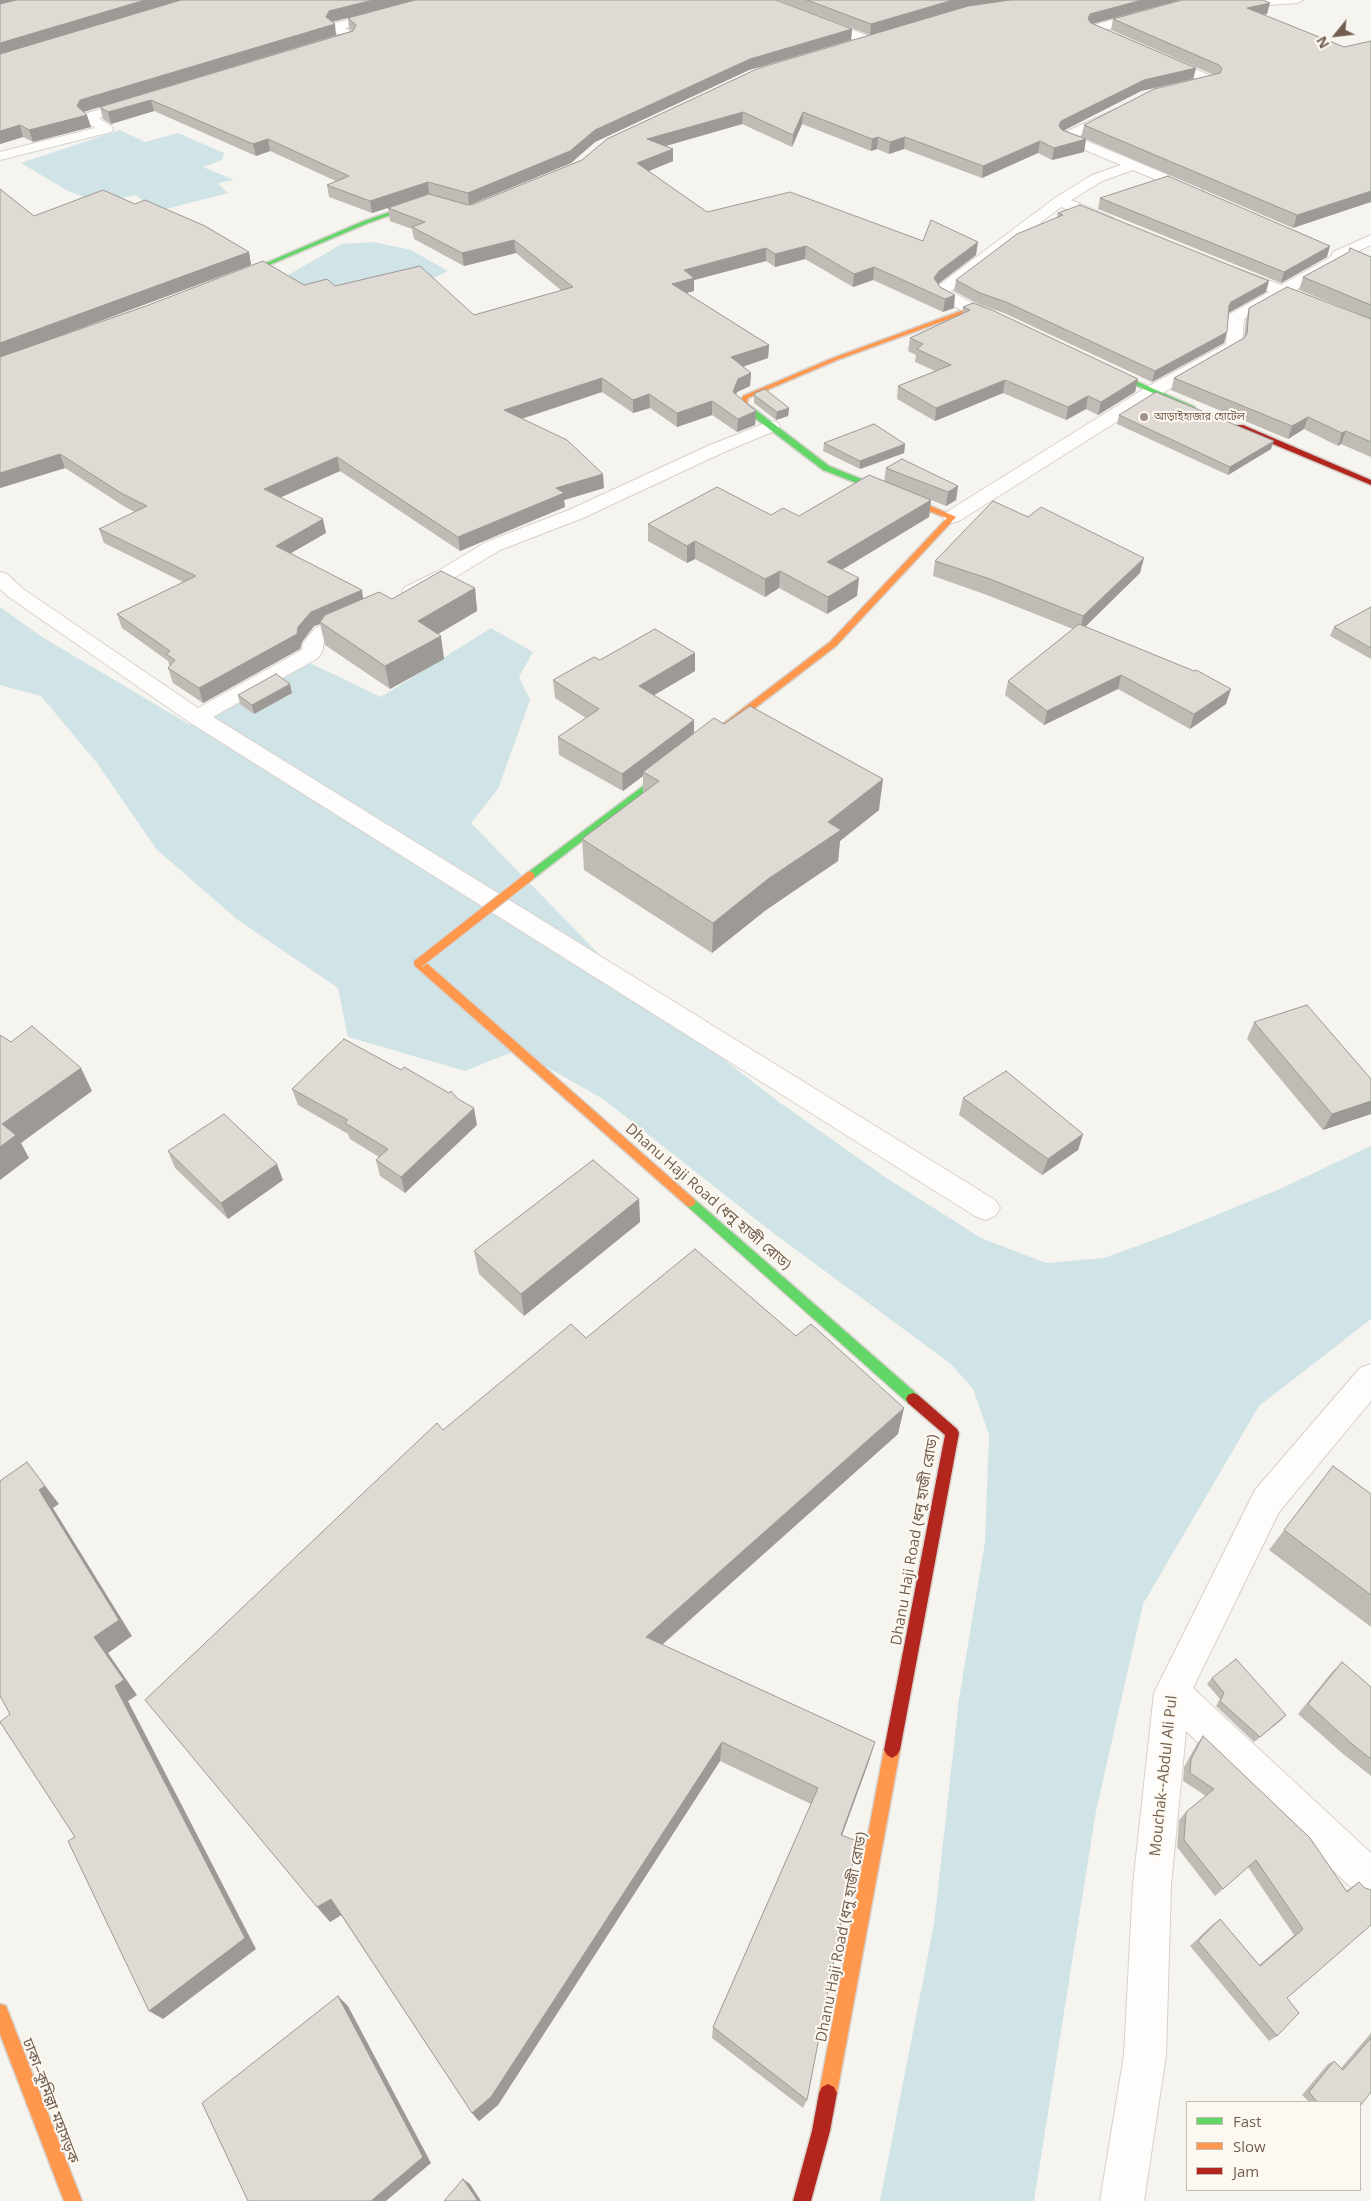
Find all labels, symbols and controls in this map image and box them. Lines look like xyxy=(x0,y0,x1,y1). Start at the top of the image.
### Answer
north arrow xyxy=(1311,10,1361,60)
text: N xyxy=(1311,33,1334,52)
place label: আড়াইহাজার হোটেল xyxy=(1154,410,1245,424)
marker: আড়াইহাজার হোটেল xyxy=(1138,411,1150,423)
street label: Dhanu Haji Road (ধনু হাজী রোড) xyxy=(621,1120,795,1274)
street label: Dhanu Haji Road (ধনু হাজী রোড) xyxy=(888,1433,942,1647)
street label: Mouchak--Abdul Ali Pul xyxy=(1147,1695,1181,1857)
street label: Dhanu Haji Road (ধনু হাজী রোড) xyxy=(813,1830,871,2044)
street label: ঢাকা–কুমিল্লা মহাসড়ক xyxy=(18,2036,82,2166)
legend xyxy=(1186,2101,1361,2191)
text: Fast xyxy=(1233,2111,1262,2131)
text: Slow xyxy=(1233,2136,1266,2156)
text: Jam xyxy=(1233,2161,1259,2181)

